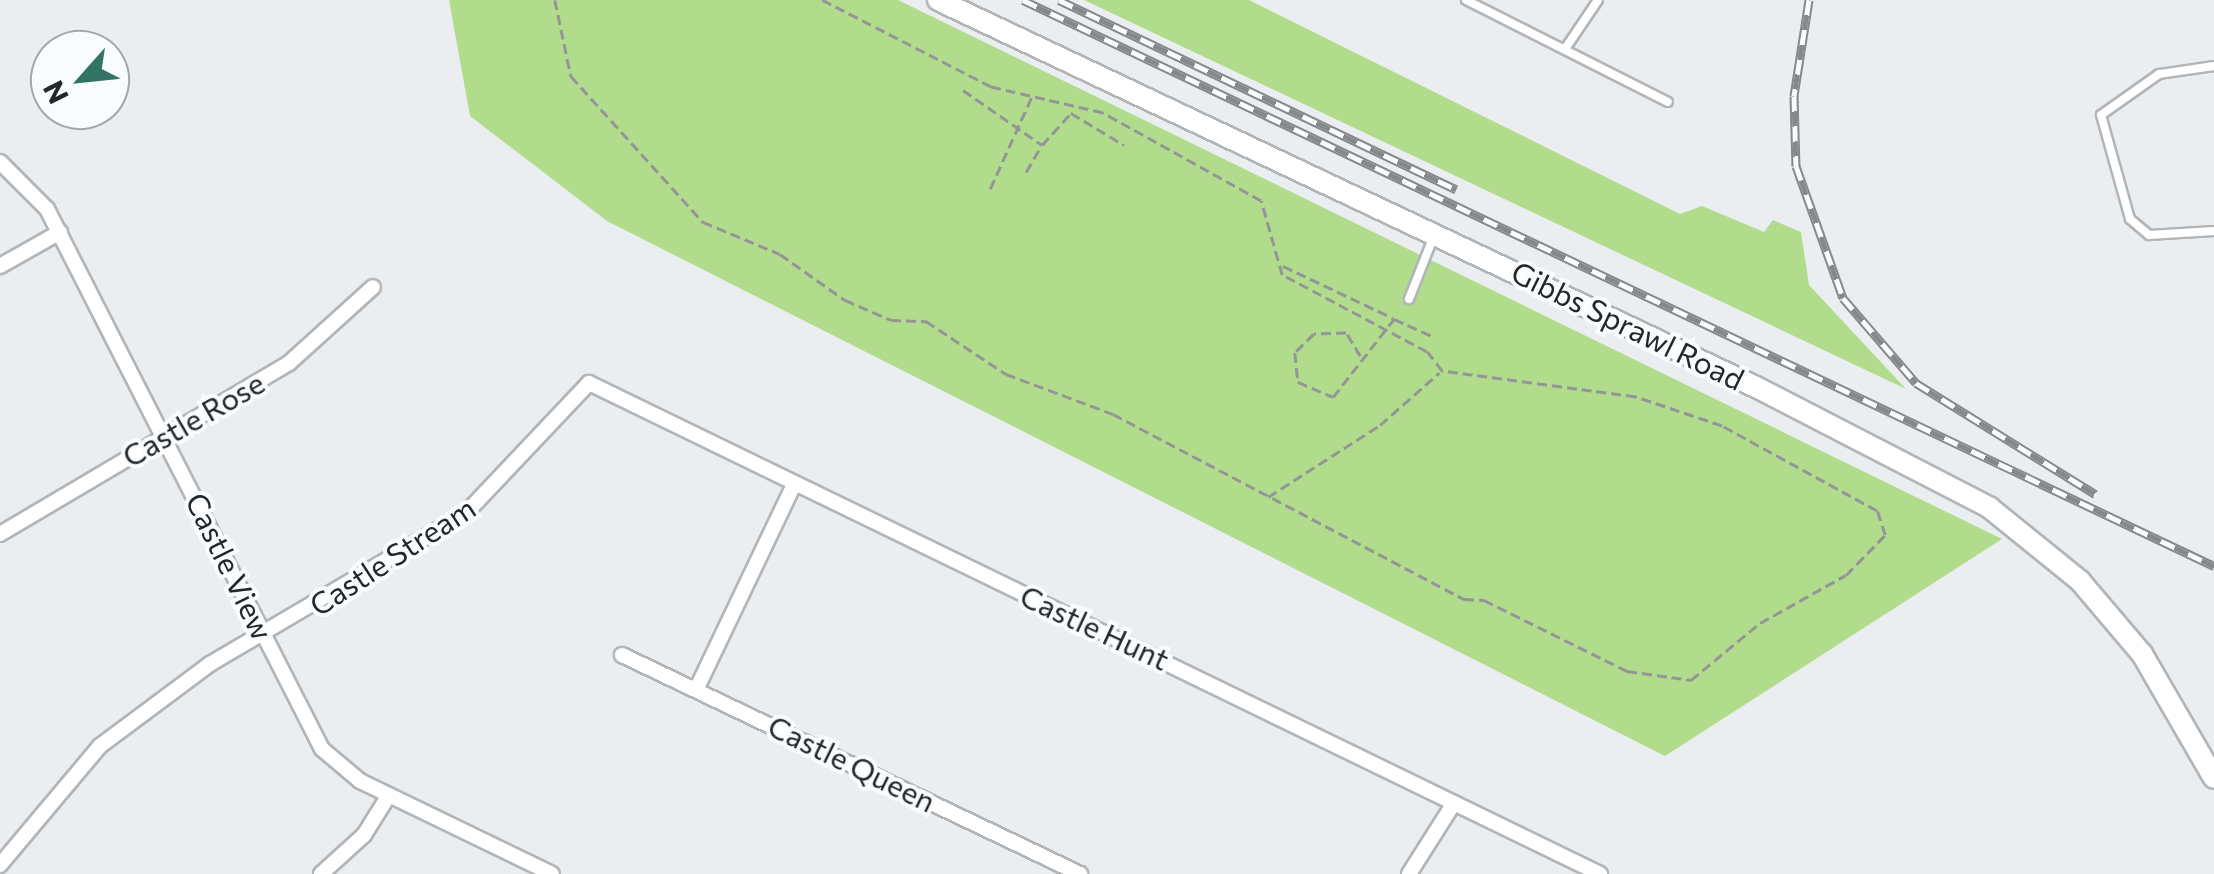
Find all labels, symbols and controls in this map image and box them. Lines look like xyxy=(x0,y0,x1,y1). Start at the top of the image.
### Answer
north arrow xyxy=(30,30,130,130)
text: N xyxy=(35,76,75,110)
street label: Gibbs Sprawl Road xyxy=(1506,253,1750,397)
street label: Castle Rose xyxy=(116,364,270,474)
street label: Castle View xyxy=(179,487,281,645)
street label: Castle Stream xyxy=(303,489,481,623)
street label: Castle Hunt xyxy=(1015,577,1175,677)
street label: Castle Queen xyxy=(763,707,941,819)

